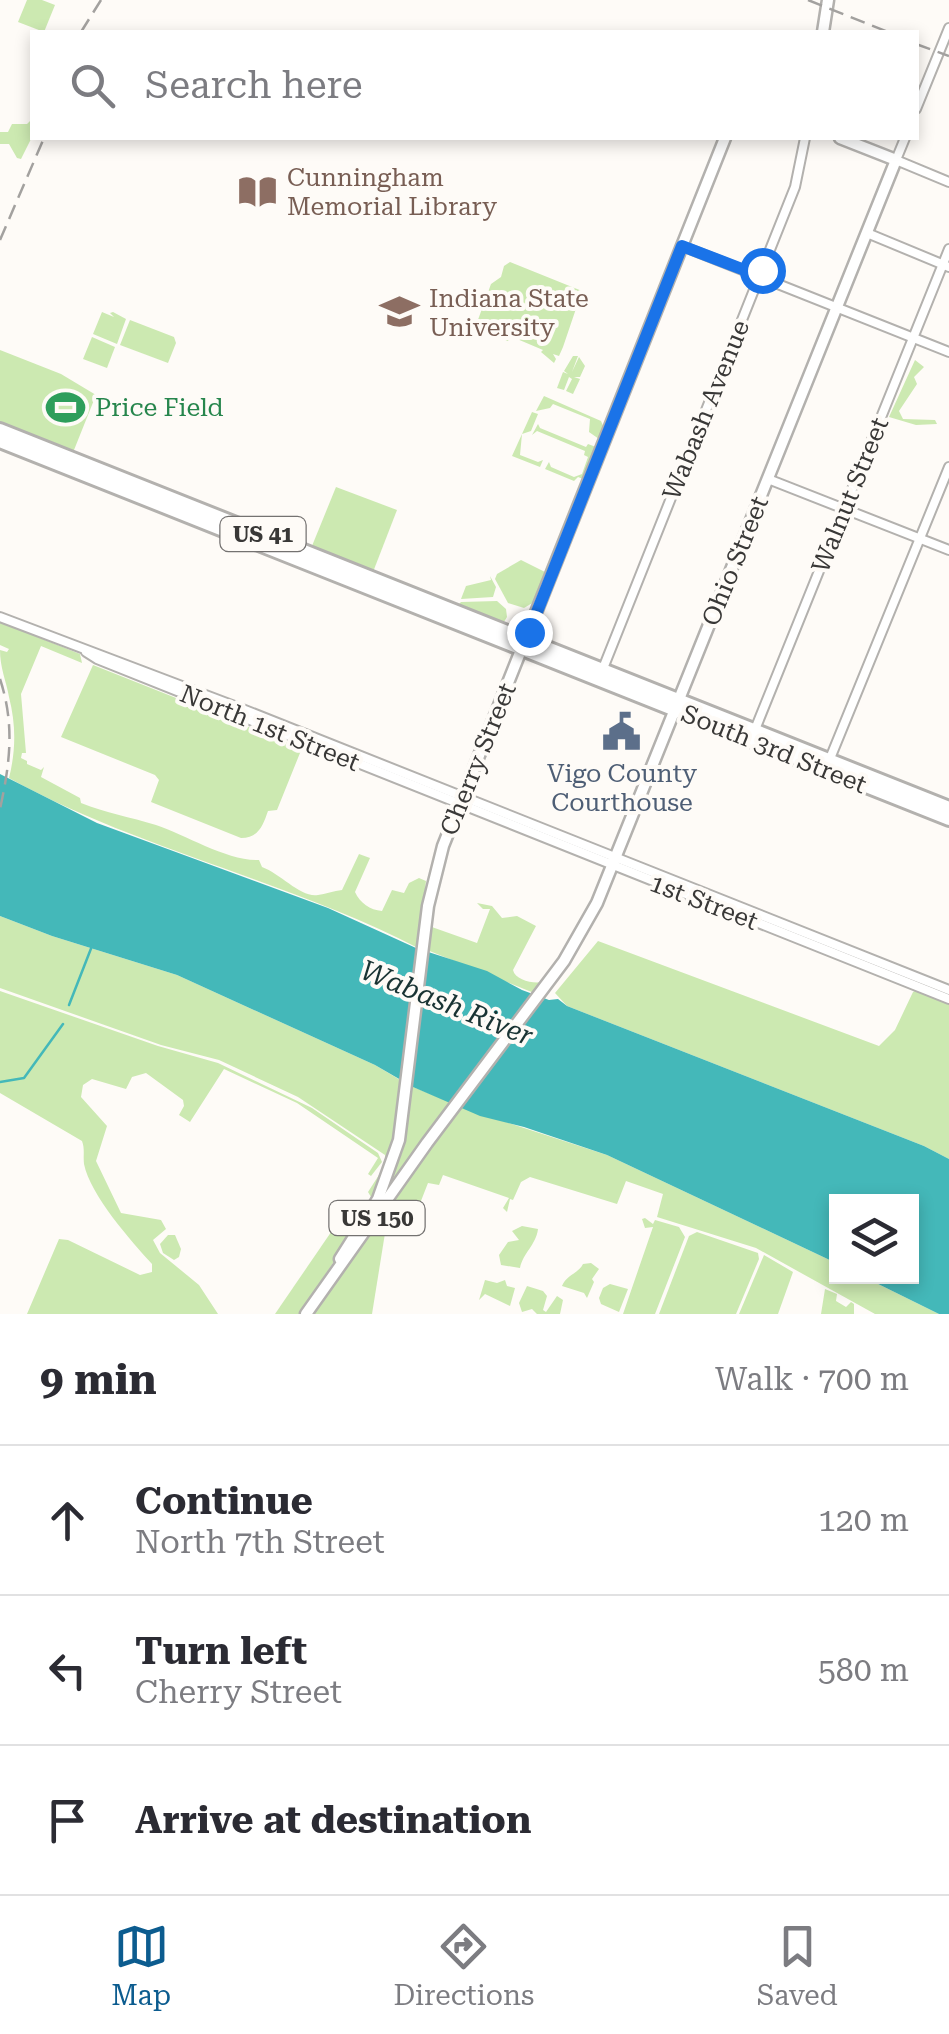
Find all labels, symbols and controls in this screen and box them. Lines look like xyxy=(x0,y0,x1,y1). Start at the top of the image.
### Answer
search box xyxy=(30,30,919,140)
icon: search xyxy=(65,58,120,113)
text: Search here xyxy=(145,63,363,107)
place label: Cunningham Memorial Library xyxy=(287,163,497,221)
library icon: Cunningham Memorial Library xyxy=(236,170,278,212)
route start xyxy=(740,248,786,294)
place label: Indiana State University xyxy=(429,284,589,342)
school or university icon: Indiana State University xyxy=(378,291,420,333)
street label: Wabash Avenue xyxy=(657,316,755,504)
sports icon: Price Field xyxy=(44,386,86,428)
place label: Price Field xyxy=(95,393,224,422)
street label: Walnut Street xyxy=(806,413,894,577)
street label: Ohio Street xyxy=(696,492,774,630)
road number: US 41 xyxy=(220,517,306,551)
route end xyxy=(507,610,553,656)
street label: North 1st Street xyxy=(176,679,364,777)
street label: Cherry Street xyxy=(434,679,522,839)
street label: South 3rd Street xyxy=(677,699,871,799)
public building icon: Vigo County Courthouse xyxy=(601,711,643,753)
place label: Vigo County Courthouse xyxy=(547,759,697,817)
street label: 1st Street xyxy=(646,868,762,936)
water label: Wabash River xyxy=(356,953,538,1053)
map controls xyxy=(829,1194,919,1284)
button: layers xyxy=(829,1194,919,1284)
road number: US 150 xyxy=(330,1201,424,1235)
text: 9 min xyxy=(40,1355,157,1404)
text: Walk · 700 m xyxy=(715,1360,909,1398)
text: Continue xyxy=(135,1479,313,1523)
icon: ahead xyxy=(40,1493,95,1548)
text: 120 m xyxy=(818,1501,909,1539)
text: North 7th Street xyxy=(135,1523,385,1561)
text: Turn left xyxy=(135,1629,307,1673)
icon: left xyxy=(40,1643,95,1698)
text: 580 m xyxy=(818,1651,909,1689)
text: Cherry Street xyxy=(135,1673,342,1711)
icon: arrive xyxy=(40,1793,95,1848)
text: Arrive at destination xyxy=(135,1798,531,1842)
tab: Map xyxy=(111,1919,171,2012)
tab: Directions xyxy=(393,1919,534,2012)
tab: Saved xyxy=(757,1919,838,2012)

